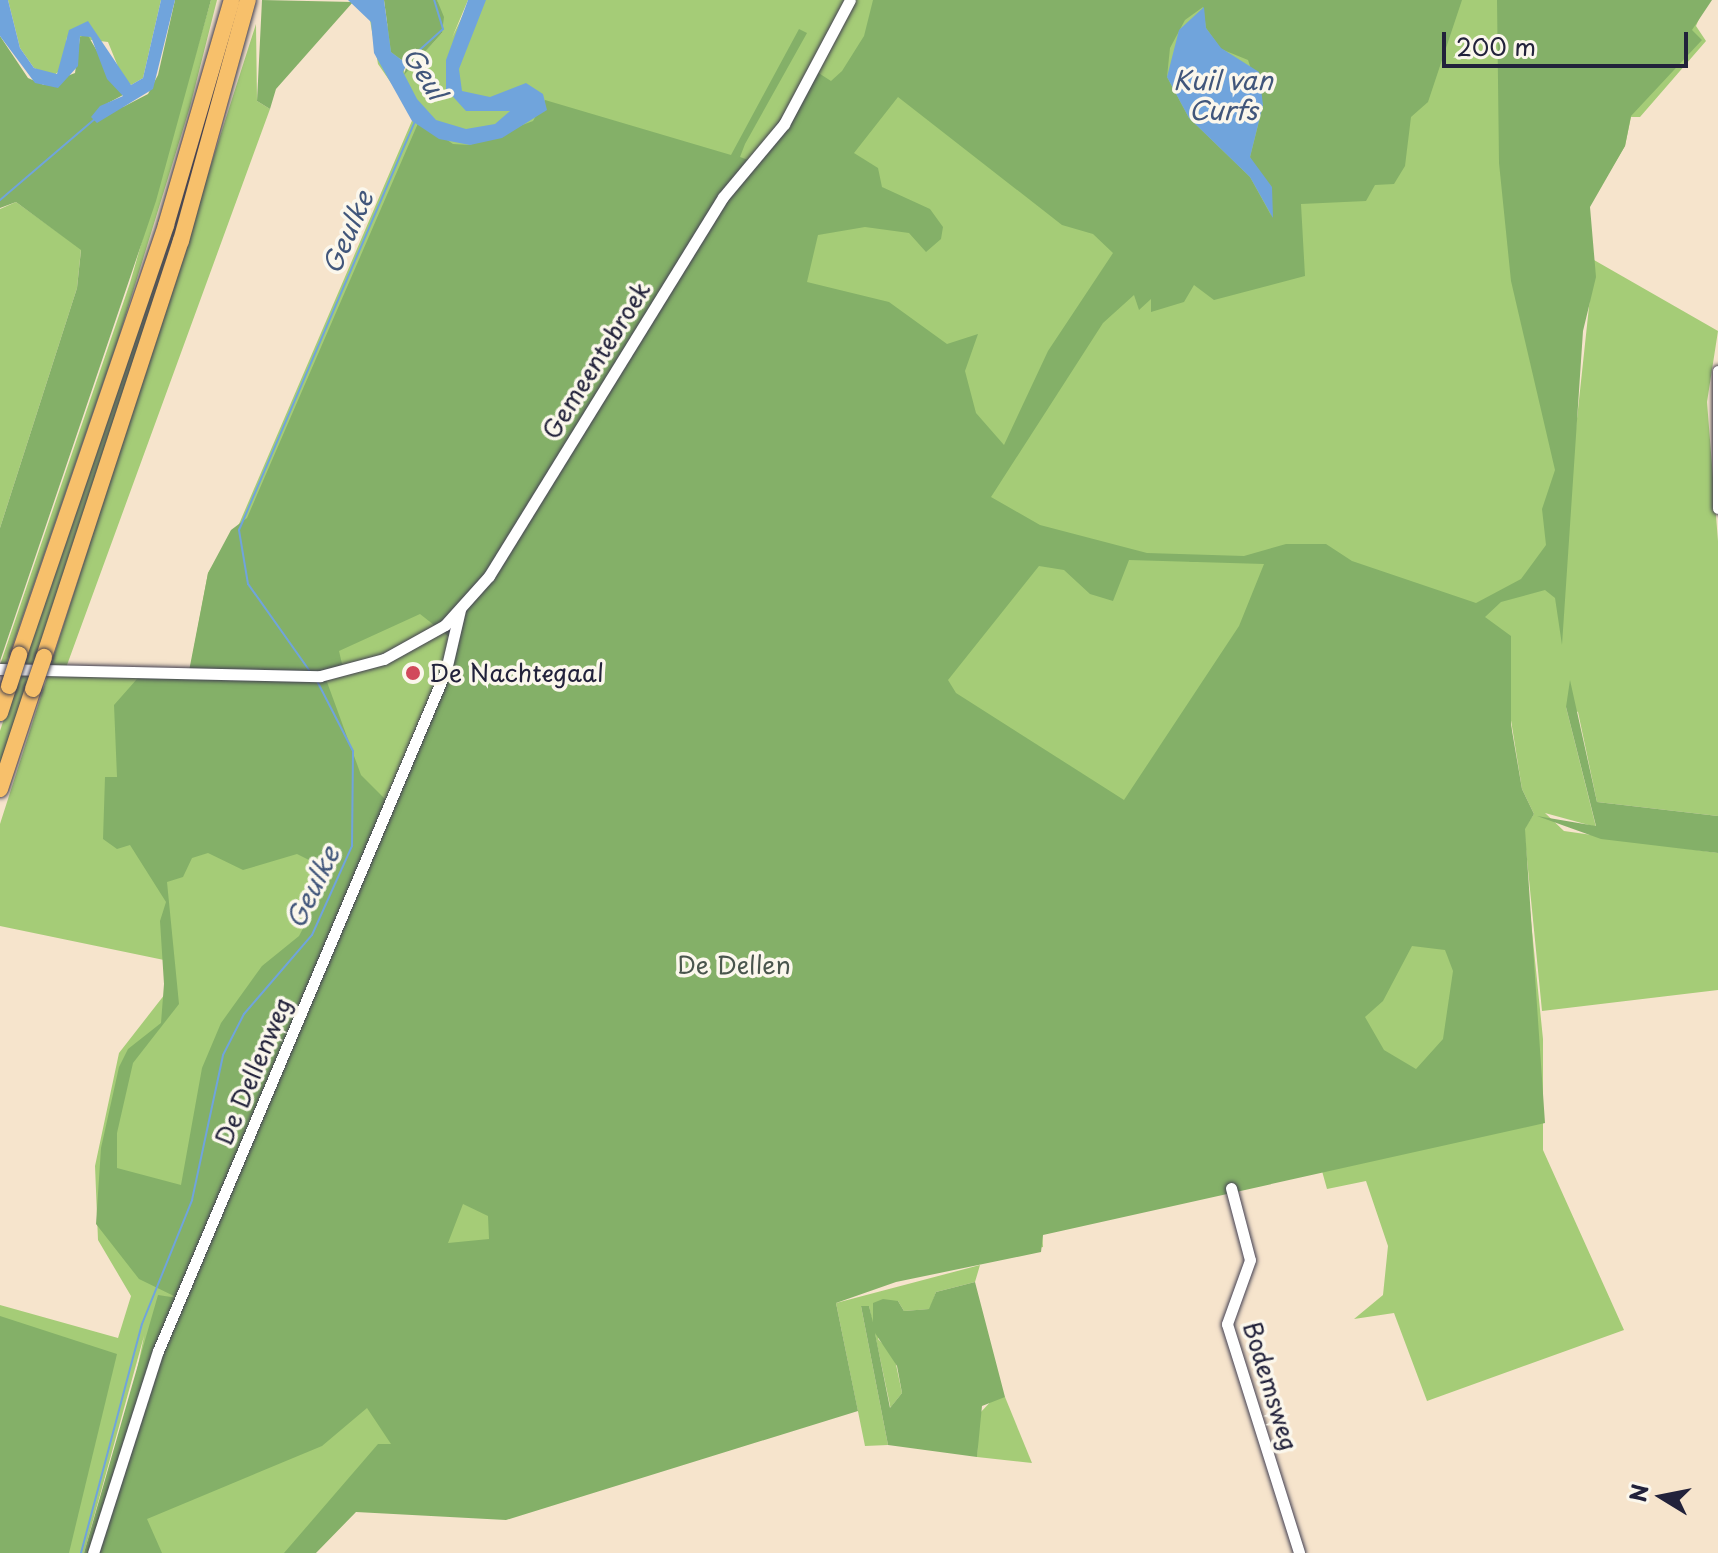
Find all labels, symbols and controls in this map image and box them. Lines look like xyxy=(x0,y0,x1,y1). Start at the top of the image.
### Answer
scale bar xyxy=(1446,16,1692,66)
text: 200 m xyxy=(1456,28,1536,64)
water label: Geul xyxy=(397,41,453,105)
water label: Kuil van Curfs xyxy=(1173,64,1273,126)
water label: Geulke xyxy=(315,186,379,278)
street label: Gemeentebroek xyxy=(536,276,656,444)
place label: De Nachtegaal xyxy=(429,659,602,687)
marker: De Nachtegaal xyxy=(404,664,422,682)
water label: Geulke xyxy=(279,841,345,933)
park label: De Dellen xyxy=(677,951,791,979)
street label: De Dellenweg xyxy=(209,994,297,1148)
street label: Bodemsweg xyxy=(1238,1318,1304,1454)
north arrow xyxy=(1622,1457,1702,1537)
text: N xyxy=(1620,1481,1656,1504)

